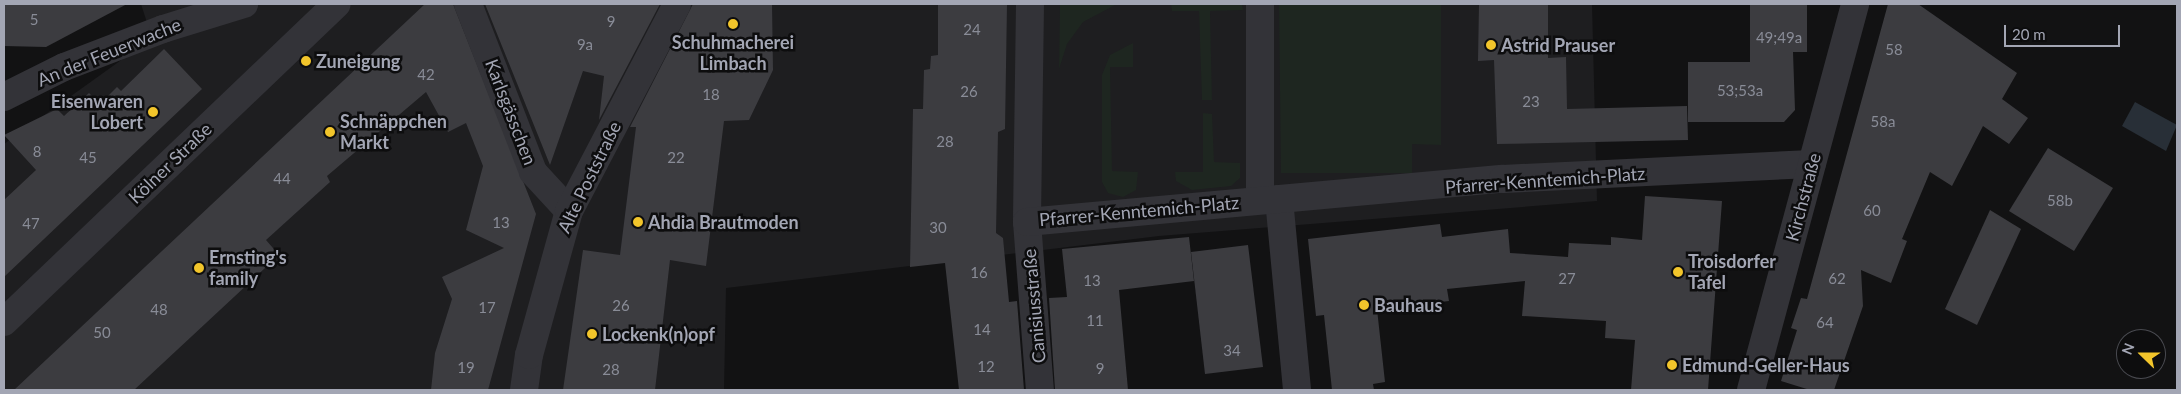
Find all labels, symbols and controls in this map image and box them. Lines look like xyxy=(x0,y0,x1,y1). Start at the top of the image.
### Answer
house number: 5 xyxy=(30,11,38,29)
street label: An der Feuerwache xyxy=(34,13,184,91)
house number: 9 xyxy=(607,13,615,31)
scale bar xyxy=(2006,15,2122,47)
marker: Schuhmacherei Limbach xyxy=(727,18,739,30)
house number: 24 xyxy=(963,21,981,39)
text: 20 m xyxy=(2012,25,2046,43)
house number: 49;49a xyxy=(1756,29,1802,47)
place label: Schuhmacherei Limbach xyxy=(672,32,794,74)
place label: Astrid Prauser xyxy=(1501,34,1615,56)
house number: 9a xyxy=(577,36,593,54)
marker: Astrid Prauser xyxy=(1485,39,1497,51)
house number: 58 xyxy=(1885,41,1903,59)
place label: Zuneigung xyxy=(316,50,400,72)
marker: Zuneigung xyxy=(300,55,312,67)
street label: Karlsgässchen xyxy=(481,56,541,168)
house number: 42 xyxy=(417,66,435,84)
house number: 53;53a xyxy=(1717,82,1763,100)
house number: 26 xyxy=(960,83,978,101)
house number: 18 xyxy=(702,86,720,104)
place label: Eisenwaren Lobert xyxy=(51,91,143,134)
house number: 23 xyxy=(1522,93,1540,111)
marker: Eisenwaren Lobert xyxy=(147,106,159,118)
place label: Schnäppchen Markt xyxy=(340,111,447,154)
house number: 58a xyxy=(1871,113,1895,131)
street label: Kölner Straße xyxy=(124,118,216,208)
street label: Alte Poststraße xyxy=(553,118,625,236)
marker: Schnäppchen Markt xyxy=(324,126,336,138)
house number: 28 xyxy=(936,133,954,151)
house number: 8 xyxy=(33,143,41,161)
house number: 45 xyxy=(79,149,97,167)
house number: 22 xyxy=(667,149,685,167)
street label: Kirchstraße xyxy=(1781,150,1825,244)
street label: Pfarrer-Kenntemich-Platz xyxy=(1444,162,1646,198)
house number: 44 xyxy=(273,170,291,188)
street label: Pfarrer-Kenntemich-Platz xyxy=(1038,191,1240,231)
house number: 58b xyxy=(2047,192,2073,210)
house number: 60 xyxy=(1863,202,1881,220)
place label: Ahdia Brautmoden xyxy=(648,211,799,233)
house number: 13 xyxy=(492,214,510,232)
house number: 47 xyxy=(22,215,40,233)
marker: Ahdia Brautmoden xyxy=(632,216,644,228)
house number: 30 xyxy=(929,219,947,237)
place label: Ernsting's family xyxy=(209,247,287,290)
street label: Canisiusstraße xyxy=(1018,248,1050,364)
place label: Troisdorfer Tafel xyxy=(1688,251,1776,294)
marker: Ernsting's family xyxy=(193,262,205,274)
house number: 16 xyxy=(970,264,988,282)
marker: Troisdorfer Tafel xyxy=(1672,266,1684,278)
house number: 27 xyxy=(1558,270,1576,288)
house number: 62 xyxy=(1828,270,1846,288)
house number: 13 xyxy=(1083,272,1101,290)
place label: Bauhaus xyxy=(1374,294,1442,316)
house number: 26 xyxy=(612,297,630,315)
house number: 17 xyxy=(478,299,496,317)
marker: Bauhaus xyxy=(1358,299,1370,311)
house number: 48 xyxy=(150,301,168,319)
house number: 11 xyxy=(1086,312,1104,330)
house number: 64 xyxy=(1816,314,1834,332)
house number: 14 xyxy=(973,321,991,339)
place label: Lockenk(n)opf xyxy=(602,323,715,345)
house number: 50 xyxy=(93,324,111,342)
marker: Lockenk(n)opf xyxy=(586,328,598,340)
north arrow xyxy=(2116,329,2166,379)
text: N xyxy=(2118,340,2137,357)
house number: 34 xyxy=(1223,342,1241,360)
place label: Edmund-Geller-Haus xyxy=(1682,354,1850,376)
house number: 12 xyxy=(977,358,995,376)
house number: 19 xyxy=(457,359,475,377)
marker: Edmund-Geller-Haus xyxy=(1666,359,1678,371)
house number: 9 xyxy=(1096,360,1104,378)
house number: 28 xyxy=(602,361,620,379)

